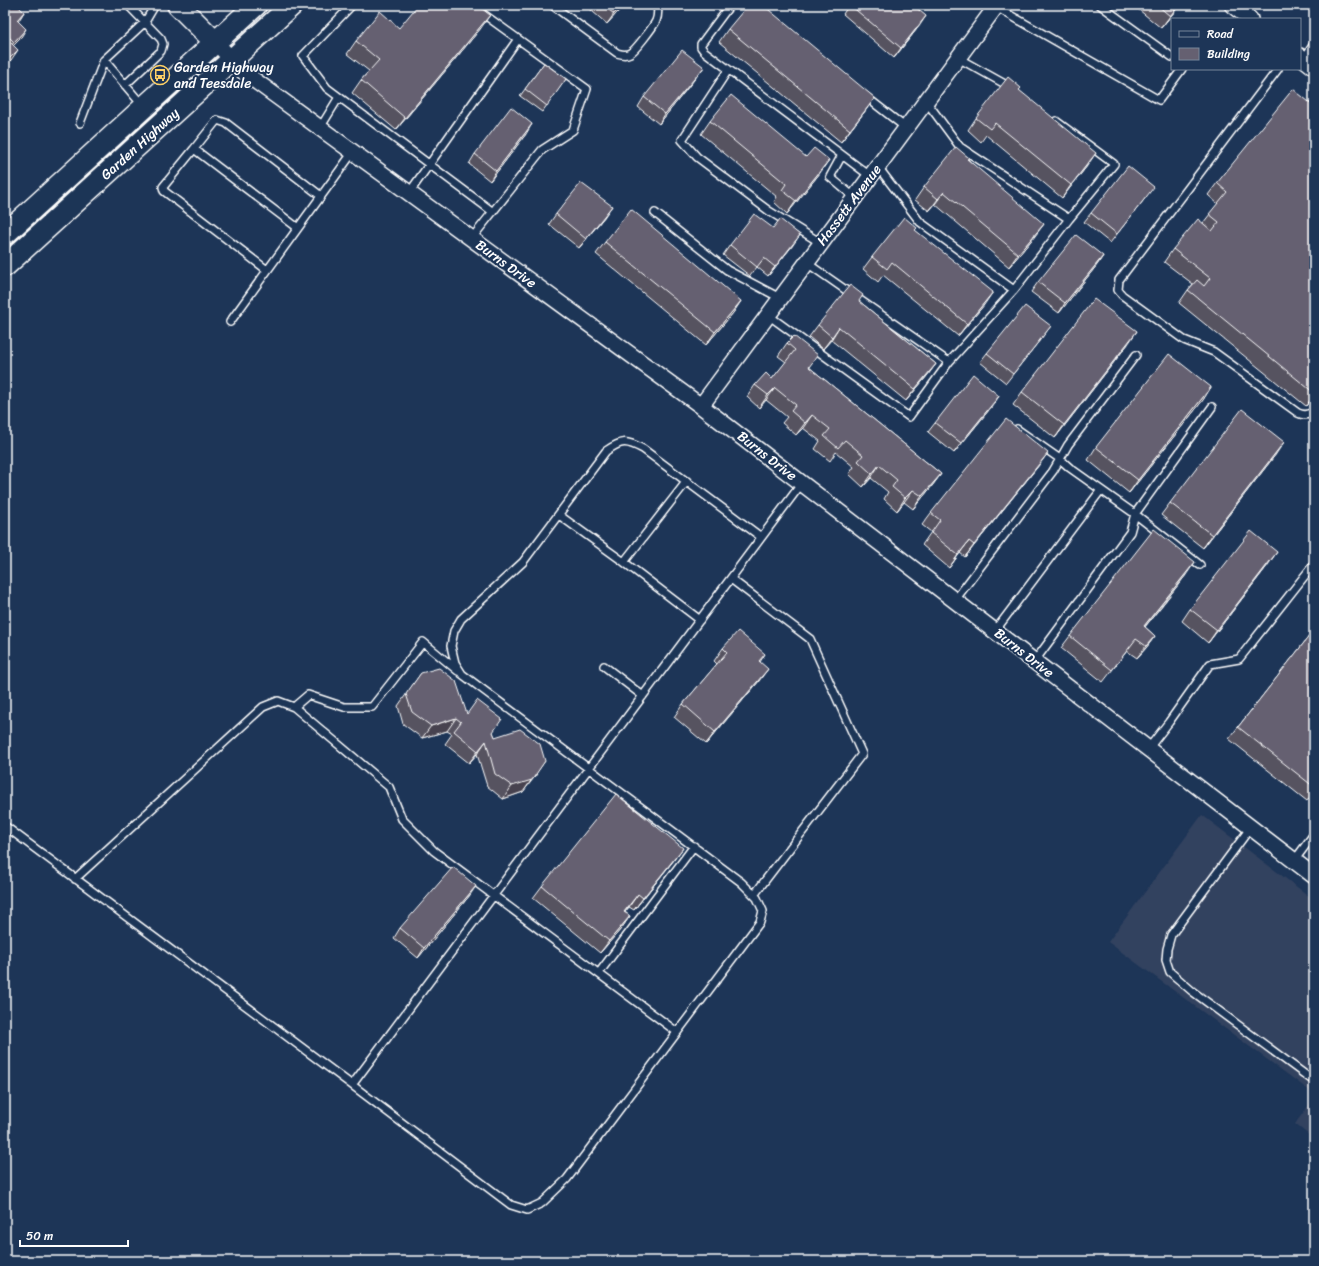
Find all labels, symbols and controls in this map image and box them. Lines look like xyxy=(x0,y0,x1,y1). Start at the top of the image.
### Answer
legend xyxy=(1171,18,1301,70)
text: Road xyxy=(1207,23,1234,45)
text: Building xyxy=(1207,43,1250,65)
place label: Garden Highway and Teesdale xyxy=(174,55,274,96)
bus stop icon: Garden Highway and Teesdale xyxy=(149,64,171,86)
street label: Garden Highway xyxy=(95,101,186,187)
street label: Hassett Avenue xyxy=(810,159,888,251)
street label: Burns Drive xyxy=(470,233,542,295)
street label: Burns Drive xyxy=(731,424,803,488)
street label: Burns Drive xyxy=(988,621,1060,685)
scale bar xyxy=(20,1222,128,1248)
text: 50 m xyxy=(26,1225,53,1247)

